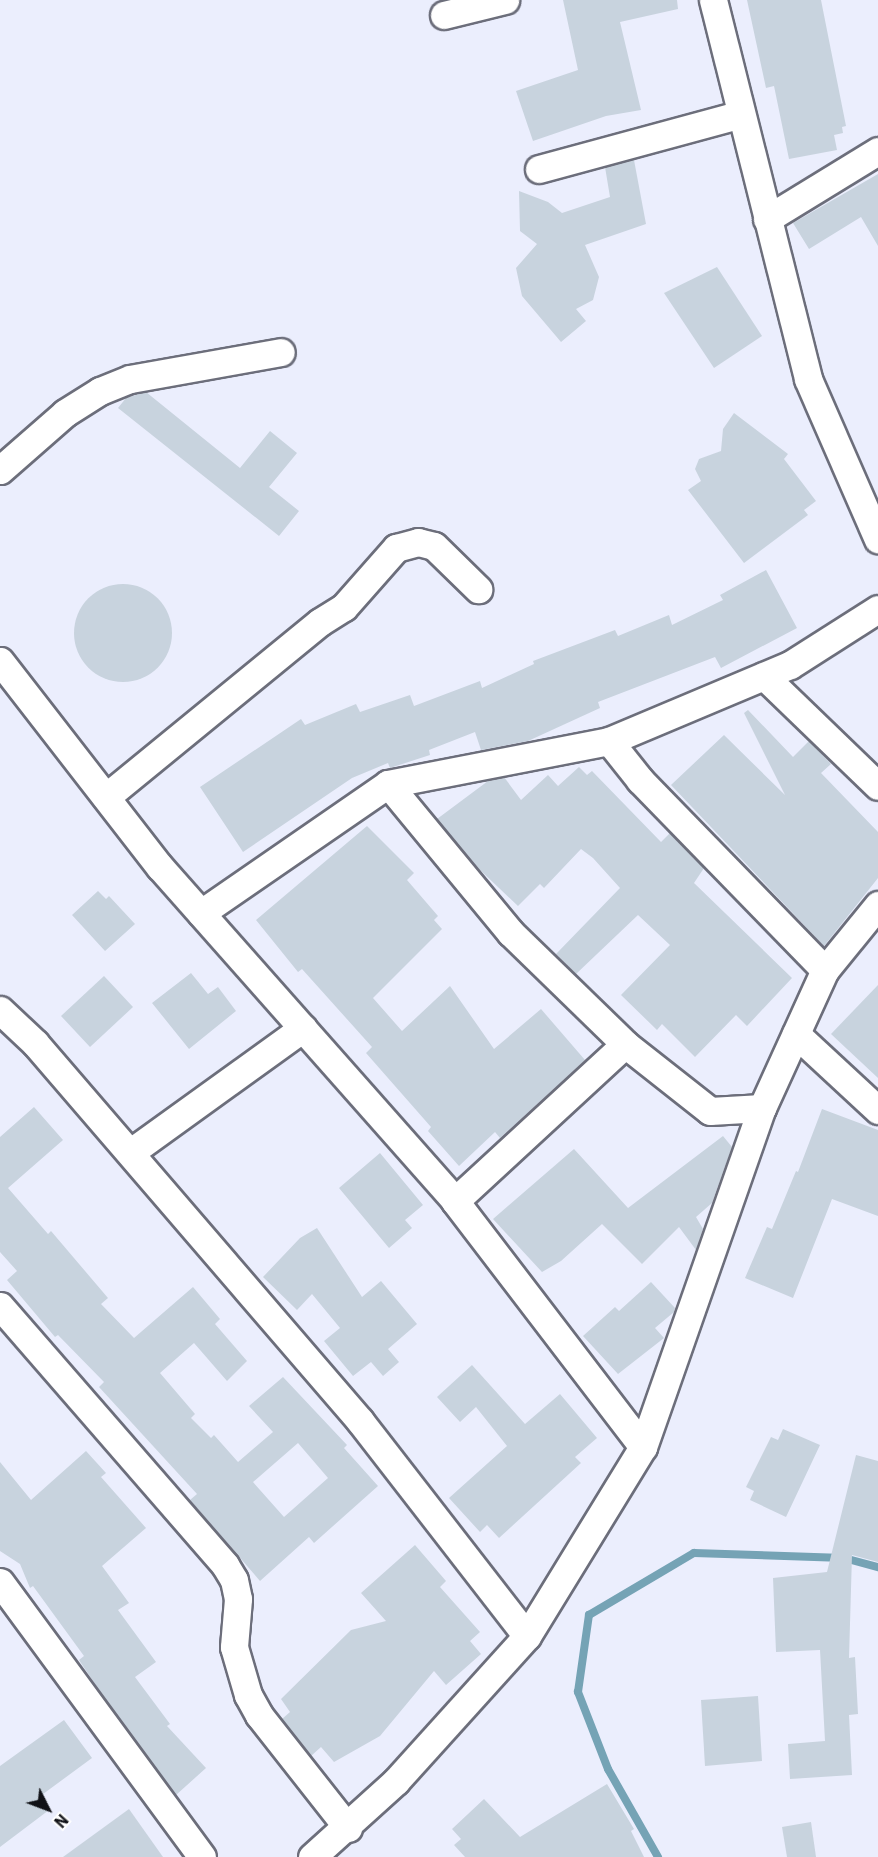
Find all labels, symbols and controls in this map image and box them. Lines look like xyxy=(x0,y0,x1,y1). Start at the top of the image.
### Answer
north arrow xyxy=(18,1779,78,1839)
text: N xyxy=(50,1810,73,1832)

